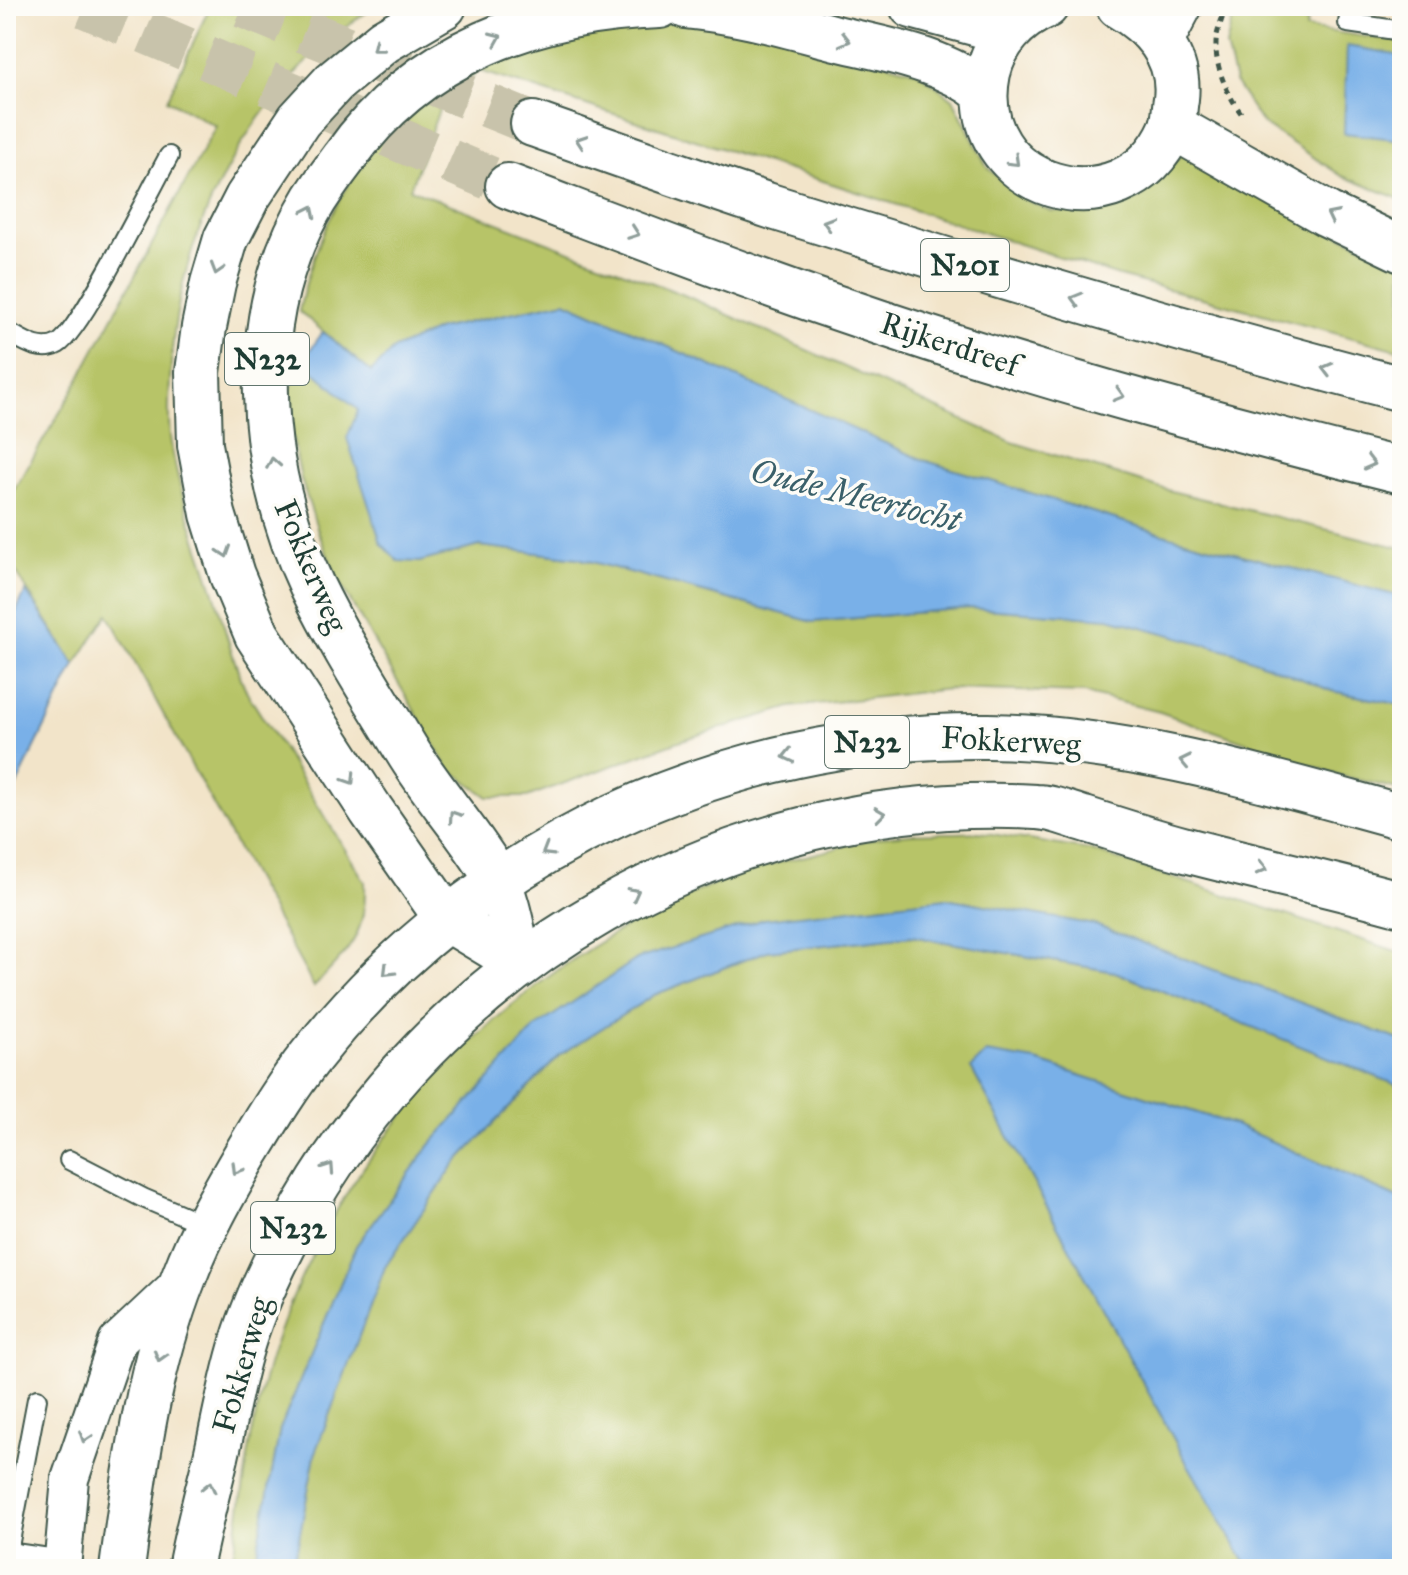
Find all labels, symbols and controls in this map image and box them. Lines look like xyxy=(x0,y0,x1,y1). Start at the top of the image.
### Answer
one-way arrow xyxy=(837,30,851,47)
one-way arrow xyxy=(488,31,502,47)
one-way arrow xyxy=(372,38,386,52)
one-way arrow xyxy=(575,134,589,150)
one-way arrow xyxy=(1005,152,1019,167)
one-way arrow xyxy=(300,205,316,219)
one-way arrow xyxy=(1325,210,1340,225)
one-way arrow xyxy=(821,216,835,232)
one-way arrow xyxy=(626,223,640,240)
road number: N201 xyxy=(921,239,1009,291)
one-way arrow xyxy=(210,262,226,276)
one-way arrow xyxy=(1070,292,1084,308)
street label: Rijkerdreef xyxy=(875,303,1029,386)
road number: N232 xyxy=(225,333,309,385)
one-way arrow xyxy=(1320,362,1334,379)
one-way arrow xyxy=(1111,386,1125,402)
water label: Oude Meertocht xyxy=(747,449,967,541)
one-way arrow xyxy=(1362,454,1376,471)
one-way arrow xyxy=(266,456,283,470)
street label: Fokkerweg xyxy=(266,494,357,639)
one-way arrow xyxy=(216,545,232,559)
road number: N232 xyxy=(825,716,909,768)
street label: Fokkerweg xyxy=(940,718,1083,764)
one-way arrow xyxy=(782,747,796,764)
one-way arrow xyxy=(1178,753,1192,770)
one-way arrow xyxy=(341,770,356,784)
one-way arrow xyxy=(873,806,887,823)
one-way arrow xyxy=(449,811,464,825)
one-way arrow xyxy=(541,841,556,857)
one-way arrow xyxy=(1254,859,1268,876)
one-way arrow xyxy=(625,887,640,902)
one-way arrow xyxy=(383,962,398,976)
one-way arrow xyxy=(232,1160,247,1175)
one-way arrow xyxy=(319,1162,334,1176)
road number: N232 xyxy=(251,1202,335,1254)
street label: Fokkerweg xyxy=(204,1291,280,1438)
one-way arrow xyxy=(153,1348,169,1362)
one-way arrow xyxy=(78,1430,94,1444)
one-way arrow xyxy=(200,1481,217,1494)

